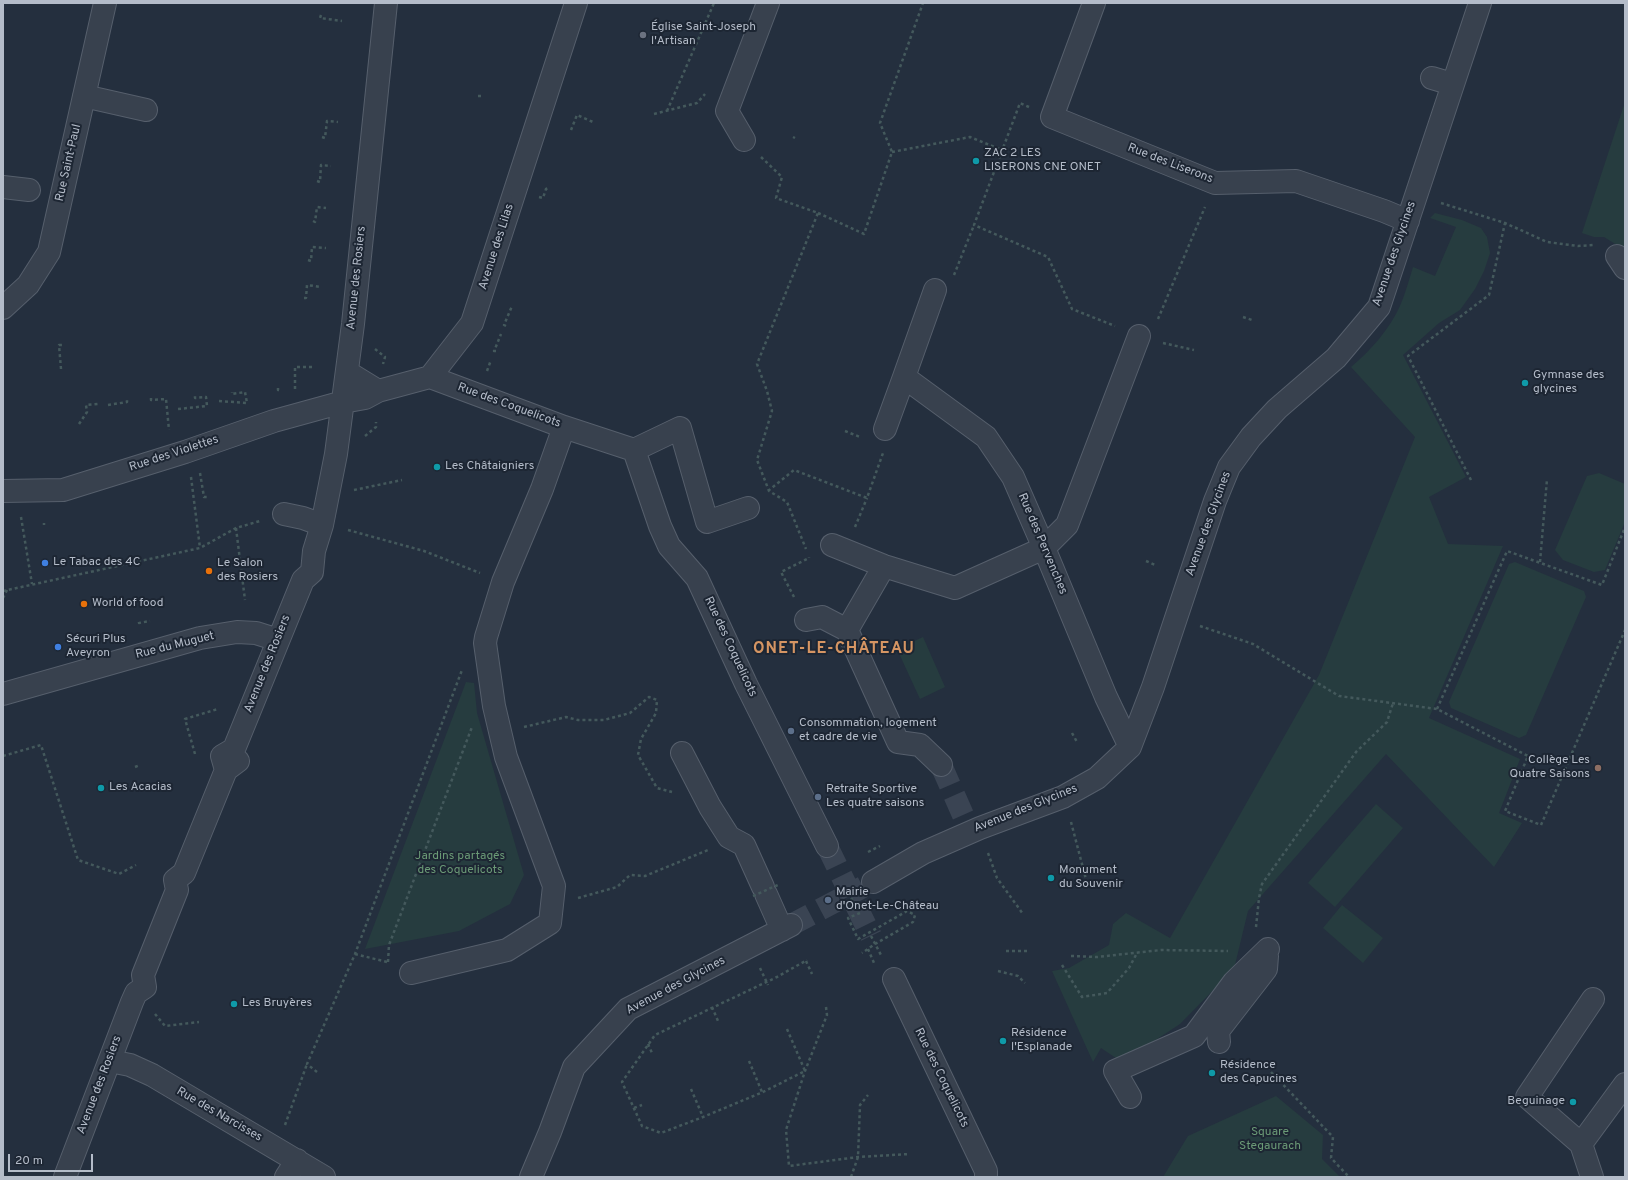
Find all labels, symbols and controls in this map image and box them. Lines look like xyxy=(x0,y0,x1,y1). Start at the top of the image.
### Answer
place label: Église Saint-Joseph l'Artisan xyxy=(651,21,756,49)
marker: Église Saint-Joseph l'Artisan xyxy=(638,30,648,40)
street label: Rue Saint-Paul xyxy=(53,123,85,203)
street label: Rue des Liserons xyxy=(1125,141,1215,187)
place label: ZAC 2 LES LISERONS CNE ONET xyxy=(984,147,1101,175)
marker: ZAC 2 LES LISERONS CNE ONET xyxy=(971,156,981,166)
street label: Avenue des Glycines xyxy=(1370,200,1420,308)
street label: Avenue des Lilas xyxy=(476,202,518,292)
street label: Avenue des Rosiers xyxy=(344,225,370,331)
place label: Gymnase des glycines xyxy=(1533,369,1604,397)
marker: Gymnase des glycines xyxy=(1520,378,1530,388)
street label: Rue des Coquelicots xyxy=(455,381,563,431)
street label: Rue des Violettes xyxy=(128,433,220,475)
place label: Les Châtaigniers xyxy=(445,460,534,474)
marker: Les Châtaigniers xyxy=(432,462,442,472)
street label: Avenue des Glycines xyxy=(1183,470,1235,578)
street label: Rue des Pervenches xyxy=(1014,491,1070,597)
place label: Le Tabac des 4C xyxy=(53,556,140,570)
place label: Le Salon des Rosiers xyxy=(217,557,278,585)
marker: Le Tabac des 4C xyxy=(40,558,50,568)
marker: Le Salon des Rosiers xyxy=(204,566,214,576)
street label: Rue des Coquelicots xyxy=(700,595,760,699)
place label: World of food xyxy=(92,597,163,611)
marker: World of food xyxy=(79,599,89,609)
street label: Avenue des Rosiers xyxy=(242,613,294,715)
street label: Rue du Muguet xyxy=(134,629,216,663)
place label: Sécuri Plus Aveyron xyxy=(66,633,126,661)
district label: ONET-LE-CHÂTEAU xyxy=(753,640,915,660)
marker: Sécuri Plus Aveyron xyxy=(53,642,63,652)
place label: Consommation, logement et cadre de vie xyxy=(799,717,937,745)
marker: Consommation, logement et cadre de vie xyxy=(786,726,796,736)
place label: Collège Les Quatre Saisons xyxy=(1509,754,1590,782)
marker: Collège Les Quatre Saisons xyxy=(1593,763,1603,773)
place label: Les Acacias xyxy=(109,781,172,795)
street label: Avenue des Glycines xyxy=(972,782,1080,836)
marker: Les Acacias xyxy=(96,783,106,793)
place label: Retraite Sportive Les quatre saisons xyxy=(826,783,924,811)
marker: Retraite Sportive Les quatre saisons xyxy=(813,792,823,802)
park label: Jardins partagés des Coquelicots xyxy=(415,850,505,878)
place label: Monument du Souvenir xyxy=(1059,864,1123,892)
marker: Monument du Souvenir xyxy=(1046,873,1056,883)
place label: Mairie d'Onet-Le-Château xyxy=(836,886,939,914)
marker: Mairie d'Onet-Le-Château xyxy=(823,895,833,905)
street label: Avenue des Glycines xyxy=(624,954,728,1018)
place label: Les Bruyères xyxy=(242,997,312,1011)
marker: Les Bruyères xyxy=(229,999,239,1009)
street label: Rue des Coquelicots xyxy=(911,1026,971,1130)
place label: Résidence l'Esplanade xyxy=(1011,1027,1072,1055)
street label: Avenue des Rosiers xyxy=(75,1034,125,1136)
marker: Résidence l'Esplanade xyxy=(998,1036,1008,1046)
place label: Résidence des Capucines xyxy=(1220,1059,1297,1087)
marker: Résidence des Capucines xyxy=(1207,1068,1217,1078)
street label: Rue des Narcisses xyxy=(174,1085,264,1145)
place label: Beguinage xyxy=(1507,1095,1565,1109)
marker: Beguinage xyxy=(1568,1097,1578,1107)
park label: Square Stegaurach xyxy=(1239,1126,1301,1154)
scale bar xyxy=(10,1146,95,1172)
text: 20 m xyxy=(15,1153,43,1169)

